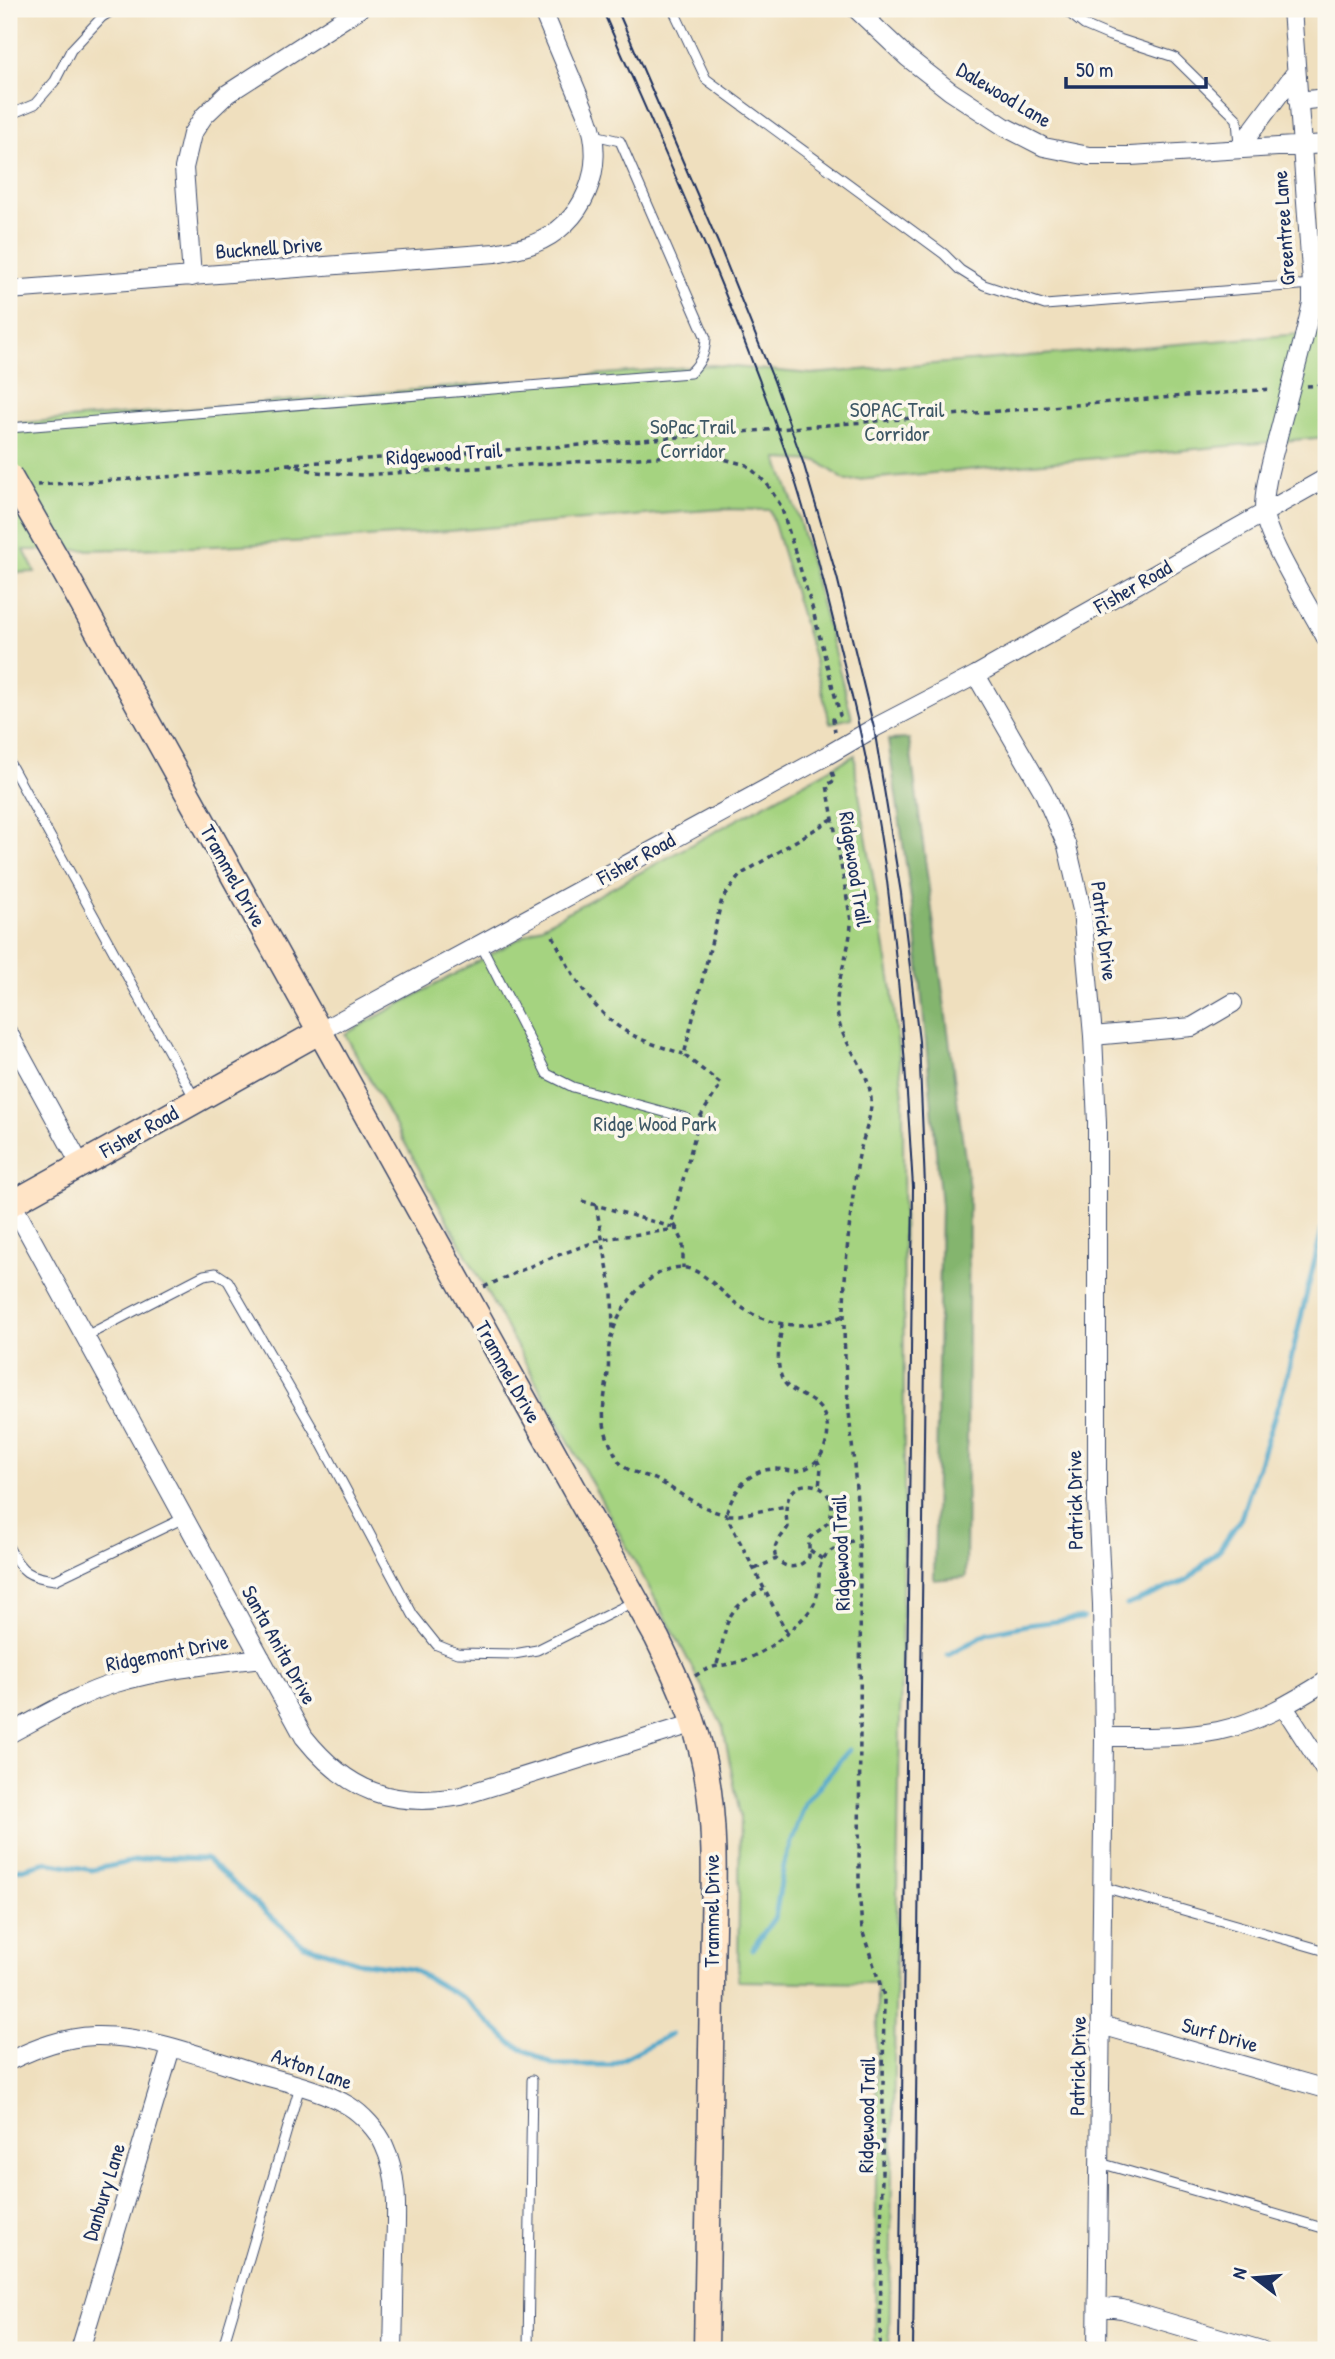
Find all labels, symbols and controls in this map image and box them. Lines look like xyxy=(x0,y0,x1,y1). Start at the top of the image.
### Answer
scale bar xyxy=(1066,46,1206,90)
street label: Dalewood Lane xyxy=(951,55,1057,134)
text: 50 m xyxy=(1076,55,1113,84)
street label: Greentree Lane xyxy=(1265,170,1302,286)
street label: Bucknell Drive xyxy=(214,229,323,266)
park label: SOPAC Trail Corridor xyxy=(850,395,945,448)
park label: SoPac Trail Corridor xyxy=(650,412,736,465)
street label: Ridgewood Trail xyxy=(385,435,503,472)
street label: Fisher Road xyxy=(1088,553,1177,621)
street label: Ridgewood Trail xyxy=(832,809,879,929)
street label: Trammel Drive xyxy=(193,819,274,932)
street label: Fisher Road xyxy=(591,825,680,892)
street label: Patrick Drive xyxy=(1084,880,1125,982)
street label: Fisher Road xyxy=(94,1098,183,1165)
park label: Ridge Wood Park xyxy=(594,1109,717,1138)
street label: Trammel Drive xyxy=(468,1315,549,1428)
street label: Patrick Drive xyxy=(1059,1450,1090,1550)
street label: Ridgewood Trail xyxy=(824,1494,857,1612)
street label: Santa Anita Drive xyxy=(235,1580,324,1709)
street label: Ridgemont Drive xyxy=(103,1626,231,1679)
street label: Trammel Drive xyxy=(697,1854,726,1968)
street label: Surf Drive xyxy=(1179,2010,1262,2059)
street label: Patrick Drive xyxy=(1062,2016,1093,2116)
street label: Axton Lane xyxy=(268,2041,356,2096)
street label: Ridgewood Trail xyxy=(851,2056,882,2173)
street label: Danbury Lane xyxy=(75,2140,132,2244)
north arrow xyxy=(1220,2244,1290,2314)
text: N xyxy=(1225,2265,1253,2282)

